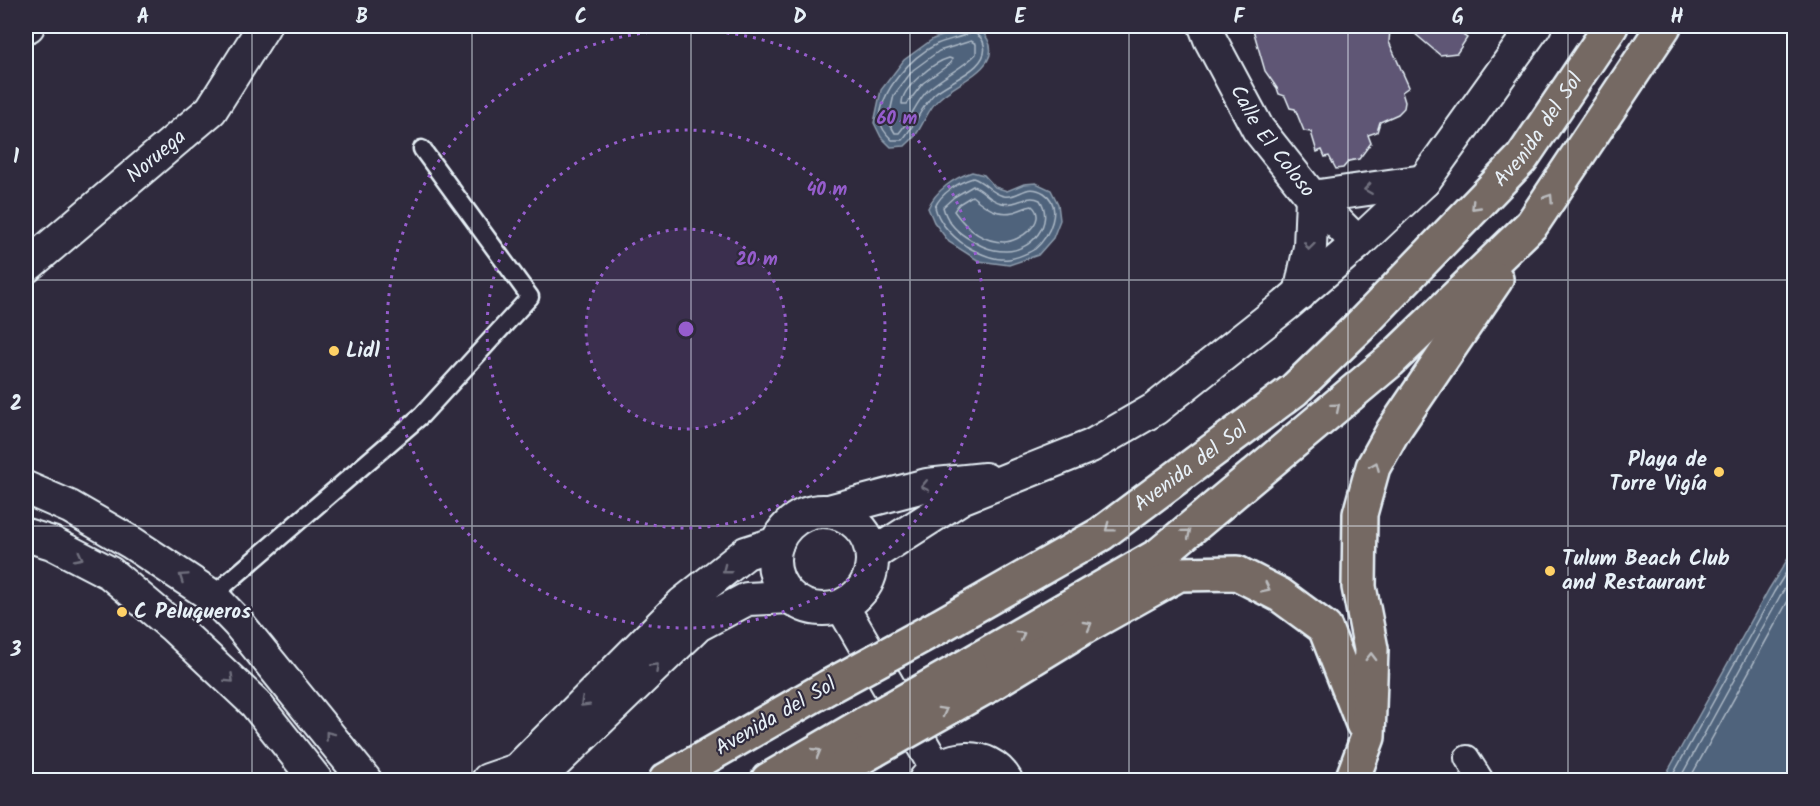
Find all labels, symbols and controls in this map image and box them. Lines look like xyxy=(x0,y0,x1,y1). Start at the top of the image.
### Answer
text: A xyxy=(137,2,149,34)
text: B xyxy=(356,2,368,34)
text: C xyxy=(575,2,587,34)
text: D xyxy=(793,2,807,34)
text: E xyxy=(1014,2,1026,34)
text: F xyxy=(1234,2,1246,34)
text: G xyxy=(1452,2,1464,34)
text: H xyxy=(1670,2,1684,34)
street label: Avenida del Sol xyxy=(1485,66,1592,195)
street label: Calle El Coloso xyxy=(1221,79,1323,205)
text: 60 m xyxy=(877,105,918,134)
street label: Noruega xyxy=(119,121,194,192)
text: 1 xyxy=(13,142,19,174)
text: 40 m xyxy=(807,176,848,205)
one-way arrow xyxy=(1363,183,1373,195)
one-way arrow xyxy=(1542,194,1554,204)
one-way arrow xyxy=(1472,199,1483,210)
one-way arrow xyxy=(1303,241,1316,250)
text: 20 m xyxy=(736,246,778,275)
centre of rings xyxy=(676,319,696,339)
place label: Lidl xyxy=(346,335,380,368)
marker: Lidl xyxy=(327,344,341,358)
text: 2 xyxy=(10,389,22,421)
one-way arrow xyxy=(1329,403,1340,414)
street label: Avenida del Sol xyxy=(1127,413,1255,521)
place label: Playa de Torre Vigía xyxy=(1610,444,1707,501)
one-way arrow xyxy=(1368,461,1380,472)
marker: Playa de Torre Vigía xyxy=(1712,465,1726,479)
one-way arrow xyxy=(920,479,930,492)
one-way arrow xyxy=(1105,521,1116,532)
one-way arrow xyxy=(1180,529,1191,540)
place label: Tulum Beach Club and Restaurant xyxy=(1562,543,1730,600)
one-way arrow xyxy=(73,550,84,562)
one-way arrow xyxy=(721,562,732,573)
marker: Tulum Beach Club and Restaurant xyxy=(1543,564,1557,578)
one-way arrow xyxy=(179,573,190,584)
one-way arrow xyxy=(1260,581,1271,592)
place label: C Peluqueros xyxy=(134,596,251,629)
marker: C Peluqueros xyxy=(115,605,129,619)
one-way arrow xyxy=(1082,621,1092,632)
one-way arrow xyxy=(1015,631,1025,642)
text: 3 xyxy=(10,635,22,667)
one-way arrow xyxy=(1365,653,1377,662)
one-way arrow xyxy=(648,663,658,674)
street label: Avenida del Sol xyxy=(709,669,843,765)
one-way arrow xyxy=(223,672,234,683)
one-way arrow xyxy=(580,696,590,707)
one-way arrow xyxy=(937,707,948,718)
one-way arrow xyxy=(325,730,336,741)
one-way arrow xyxy=(811,747,821,759)

